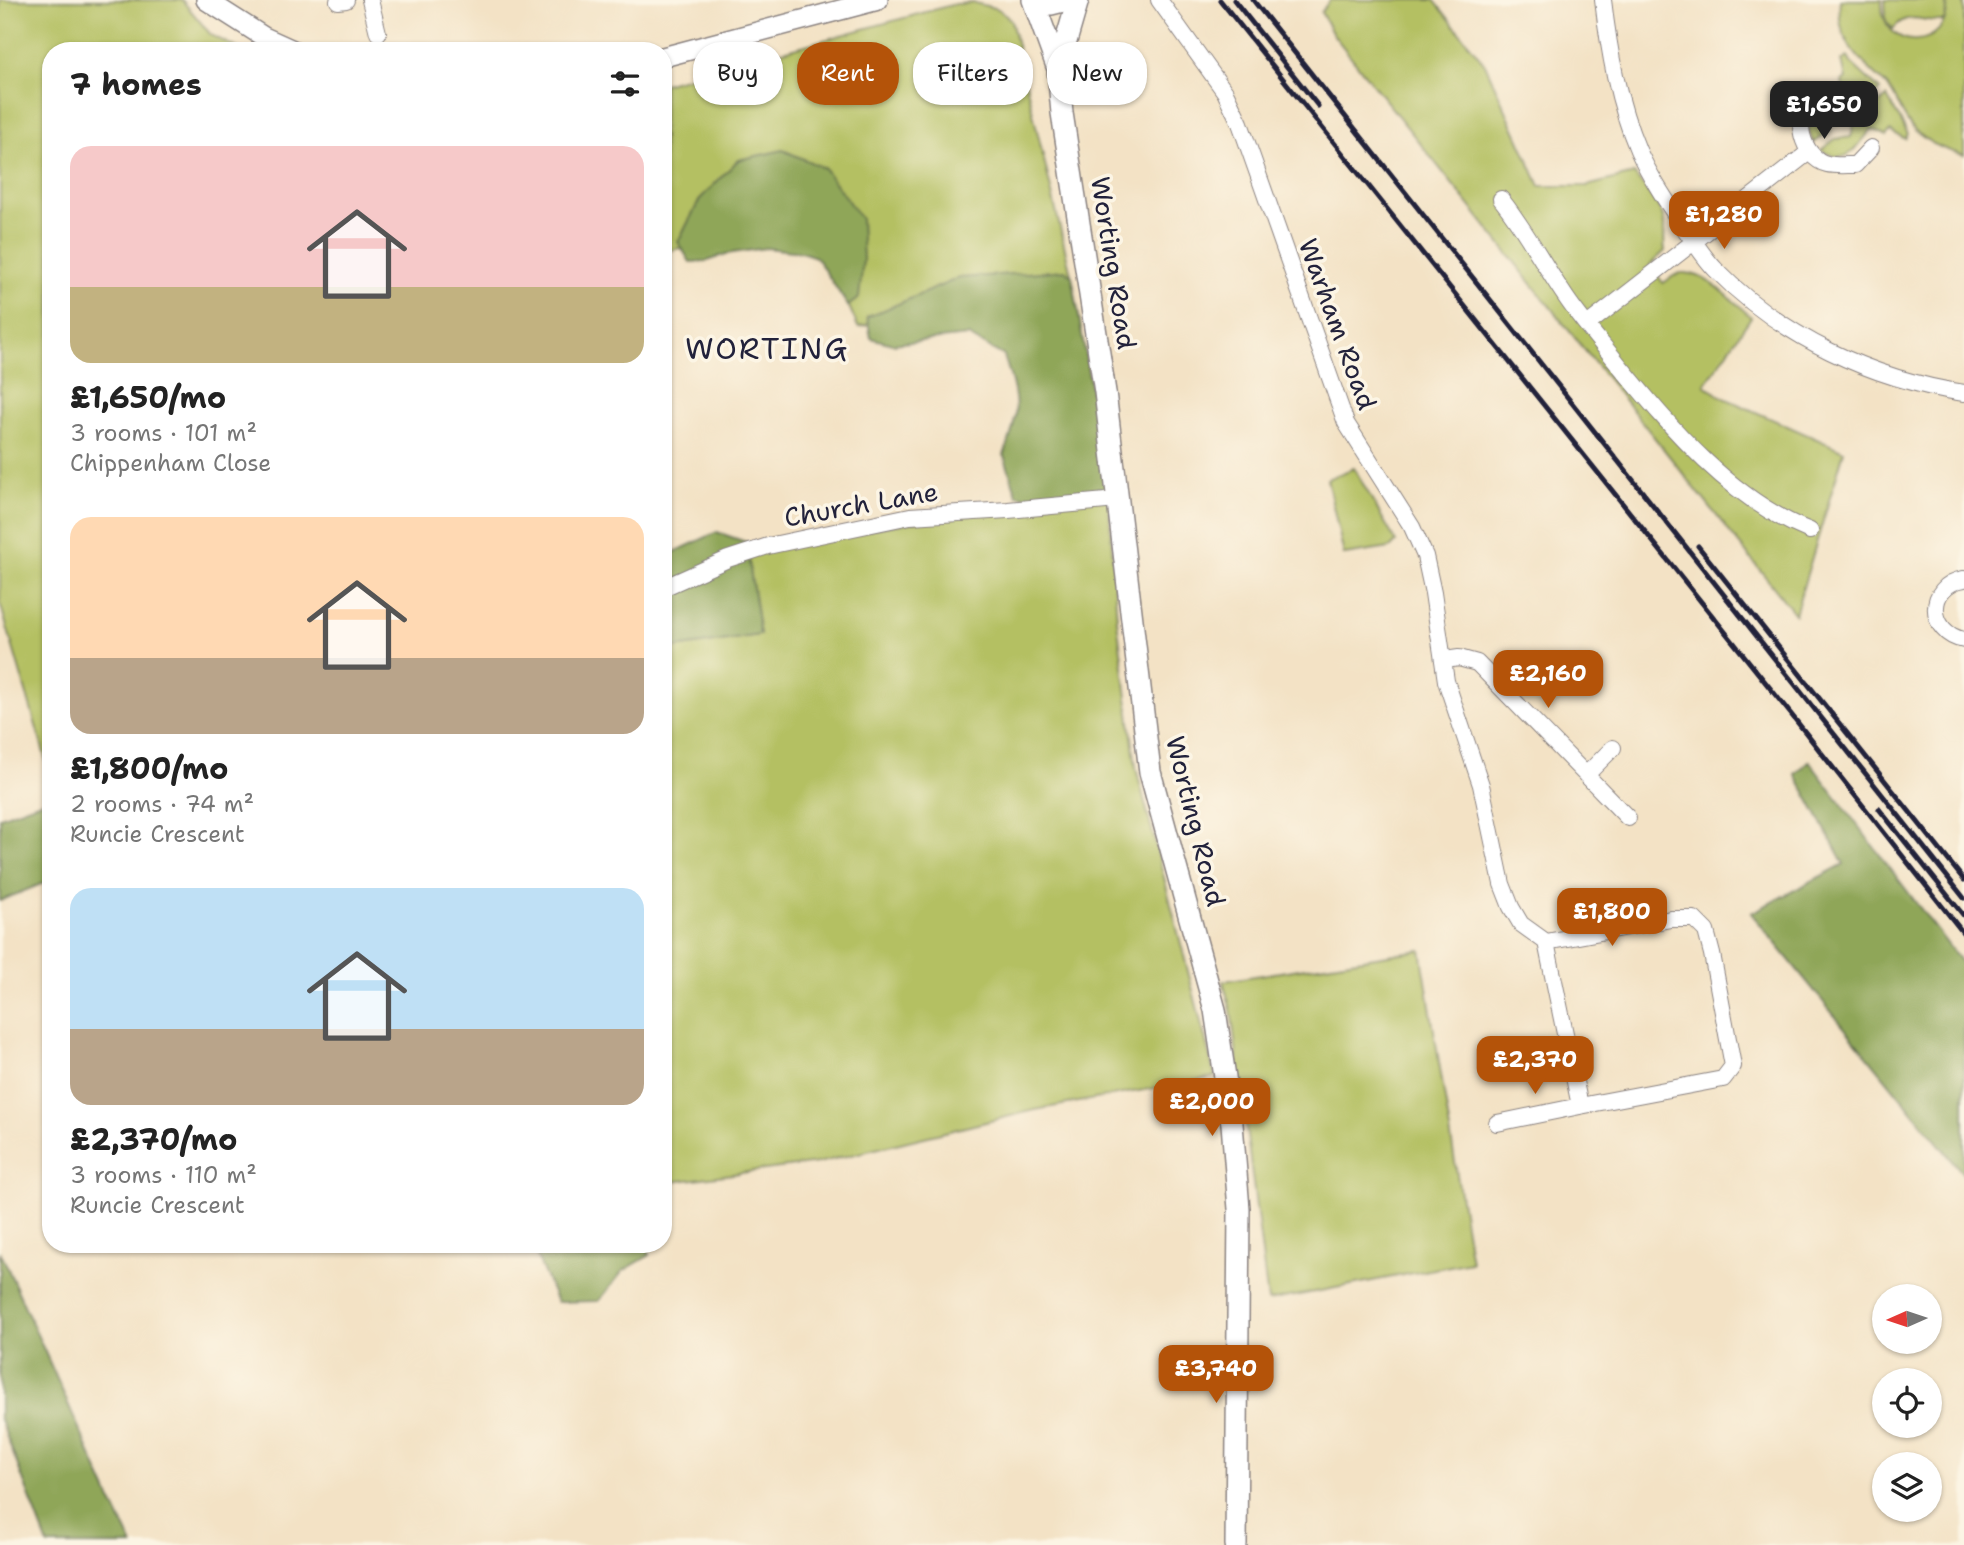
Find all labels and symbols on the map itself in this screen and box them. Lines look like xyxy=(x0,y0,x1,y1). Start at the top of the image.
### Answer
pin: £1,650 xyxy=(1767,82,1881,141)
street label: Worting Road xyxy=(1083,174,1145,352)
pin: £1,280 xyxy=(1667,191,1781,251)
street label: Warham Road xyxy=(1291,234,1385,414)
district label: WORTING xyxy=(685,328,849,369)
street label: Church Lane xyxy=(781,473,941,535)
pin: £2,160 xyxy=(1491,650,1605,710)
street label: Worting Road xyxy=(1158,732,1234,910)
pin: £1,800 xyxy=(1555,888,1669,948)
pin: £2,370 xyxy=(1478,1036,1592,1096)
pin: £2,000 xyxy=(1155,1078,1269,1138)
north arrow xyxy=(1872,1284,1942,1354)
pin: £3,740 xyxy=(1159,1346,1273,1405)

